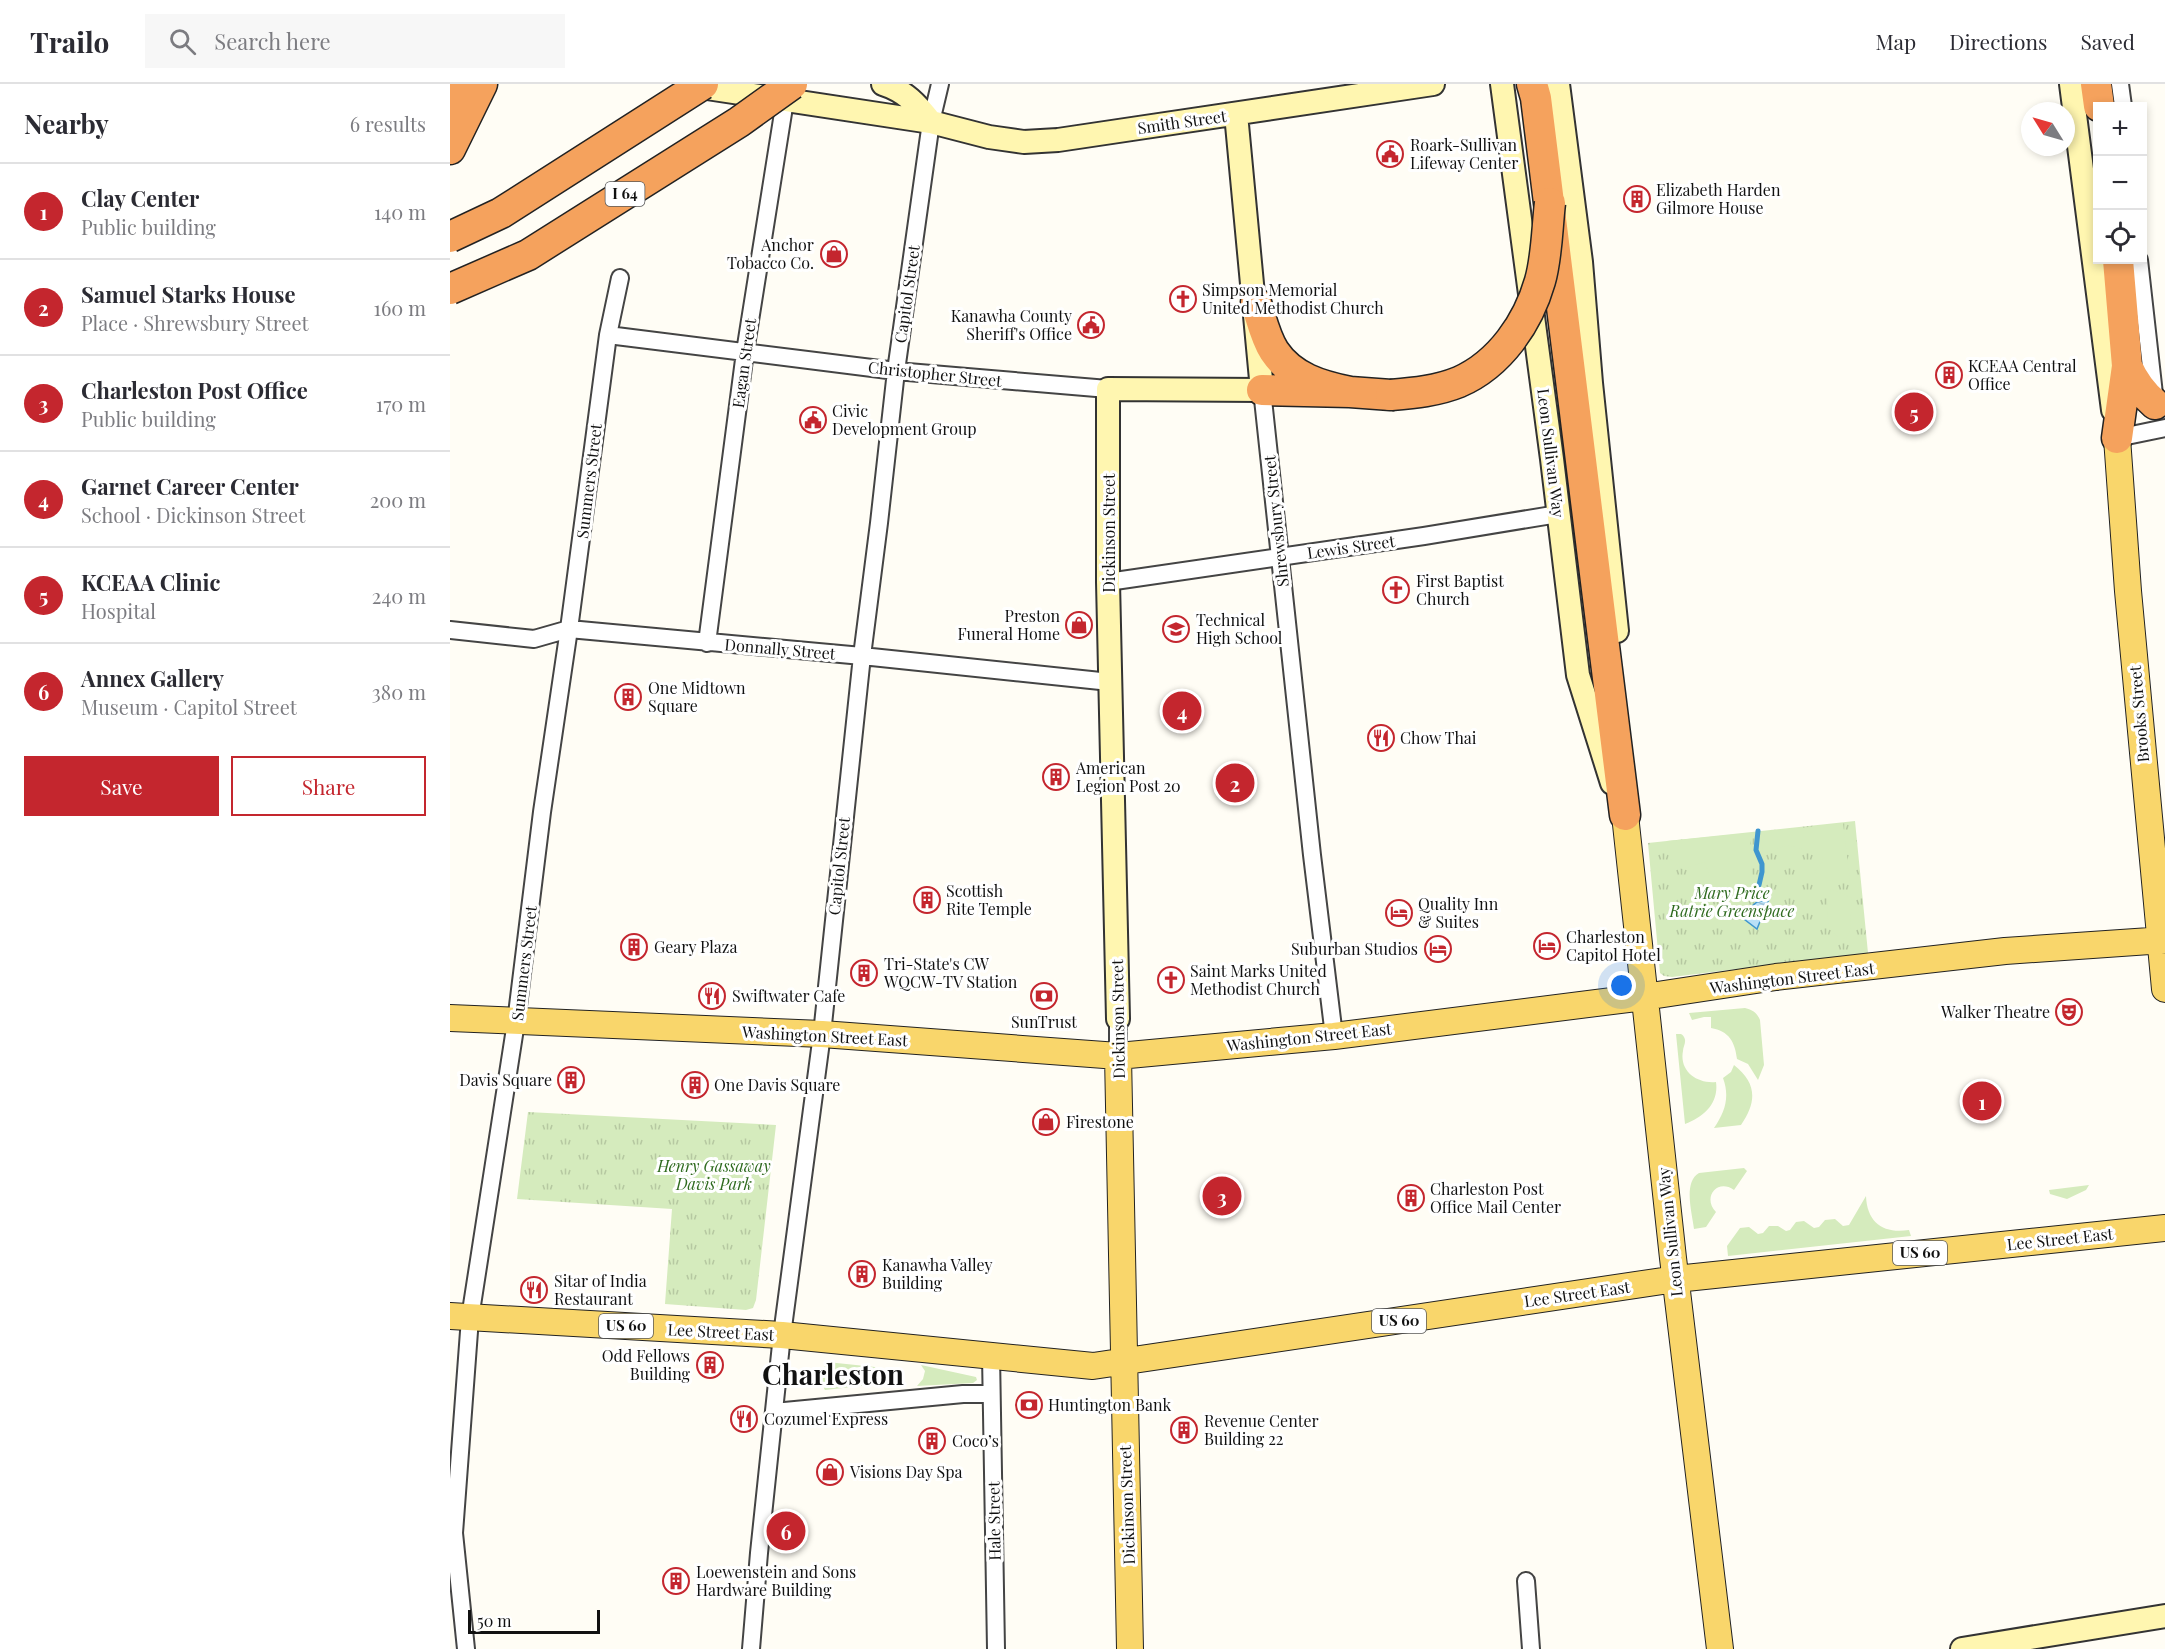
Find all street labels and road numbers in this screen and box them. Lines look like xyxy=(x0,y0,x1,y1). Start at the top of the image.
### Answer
street label: Smith Street xyxy=(1136,105,1228,138)
road number: I 64 xyxy=(606,182,645,206)
street label: Capitol Street xyxy=(889,243,924,344)
street label: Eagan Street xyxy=(727,316,760,409)
street label: Christopher Street xyxy=(867,356,1003,391)
street label: Leon Sullivan Way xyxy=(1533,387,1570,519)
street label: Summers Street xyxy=(571,422,606,540)
street label: Shrewsbury Street xyxy=(1258,454,1293,588)
street label: Dickinson Street xyxy=(1098,473,1119,593)
street label: Lewis Street xyxy=(1306,530,1397,563)
street label: Donnally Street xyxy=(724,633,837,664)
street label: Brooks Street xyxy=(2124,665,2153,763)
street label: Capitol Street xyxy=(823,815,854,916)
street label: Summers Street xyxy=(506,904,541,1022)
street label: Washington Street East xyxy=(1707,957,1876,998)
street label: Dickinson Street xyxy=(1106,959,1129,1079)
street label: Washington Street East xyxy=(1224,1017,1393,1056)
street label: Washington Street East xyxy=(741,1021,909,1050)
street label: Leon Sullivan Way xyxy=(1652,1166,1687,1298)
street label: Lee Street East xyxy=(2006,1222,2114,1255)
road number: US 60 xyxy=(1893,1241,1947,1265)
street label: Lee Street East xyxy=(1523,1276,1632,1311)
road number: US 60 xyxy=(1372,1309,1426,1333)
road number: US 60 xyxy=(599,1314,653,1338)
street label: Lee Street East xyxy=(667,1318,775,1345)
street label: Dickinson Street xyxy=(1114,1445,1139,1565)
street label: Hale Street xyxy=(982,1481,1005,1561)

